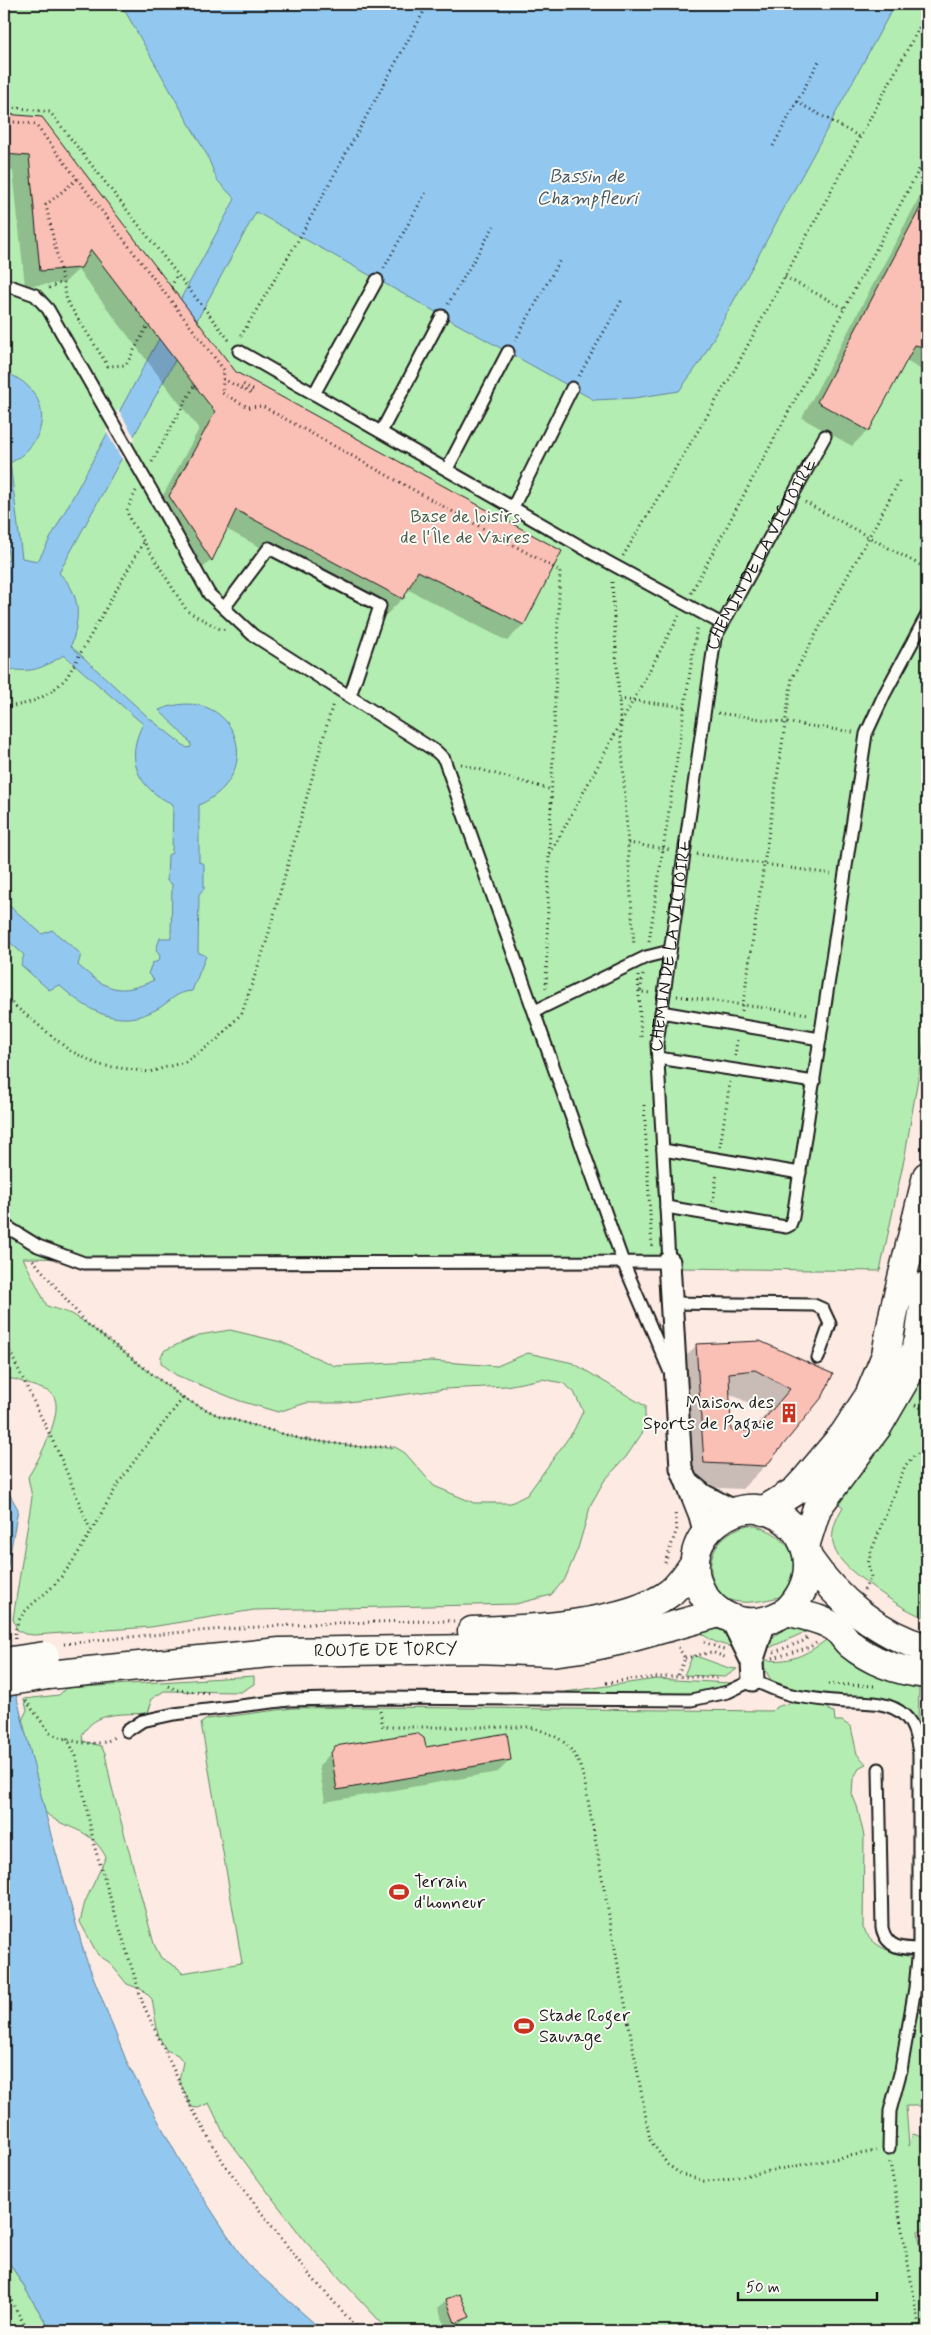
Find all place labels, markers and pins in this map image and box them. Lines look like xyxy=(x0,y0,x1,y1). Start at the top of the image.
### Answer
place label: Maison des Sports de Pagaie xyxy=(643,1391,774,1438)
building icon: Maison des Sports de Pagaie xyxy=(778,1402,800,1424)
place label: Terrain d'honneur xyxy=(414,1870,486,1915)
sports icon: Terrain d'honneur xyxy=(388,1881,410,1903)
place label: Stade Roger Sauvage xyxy=(539,2004,631,2050)
sports icon: Stade Roger Sauvage xyxy=(513,2015,535,2037)

